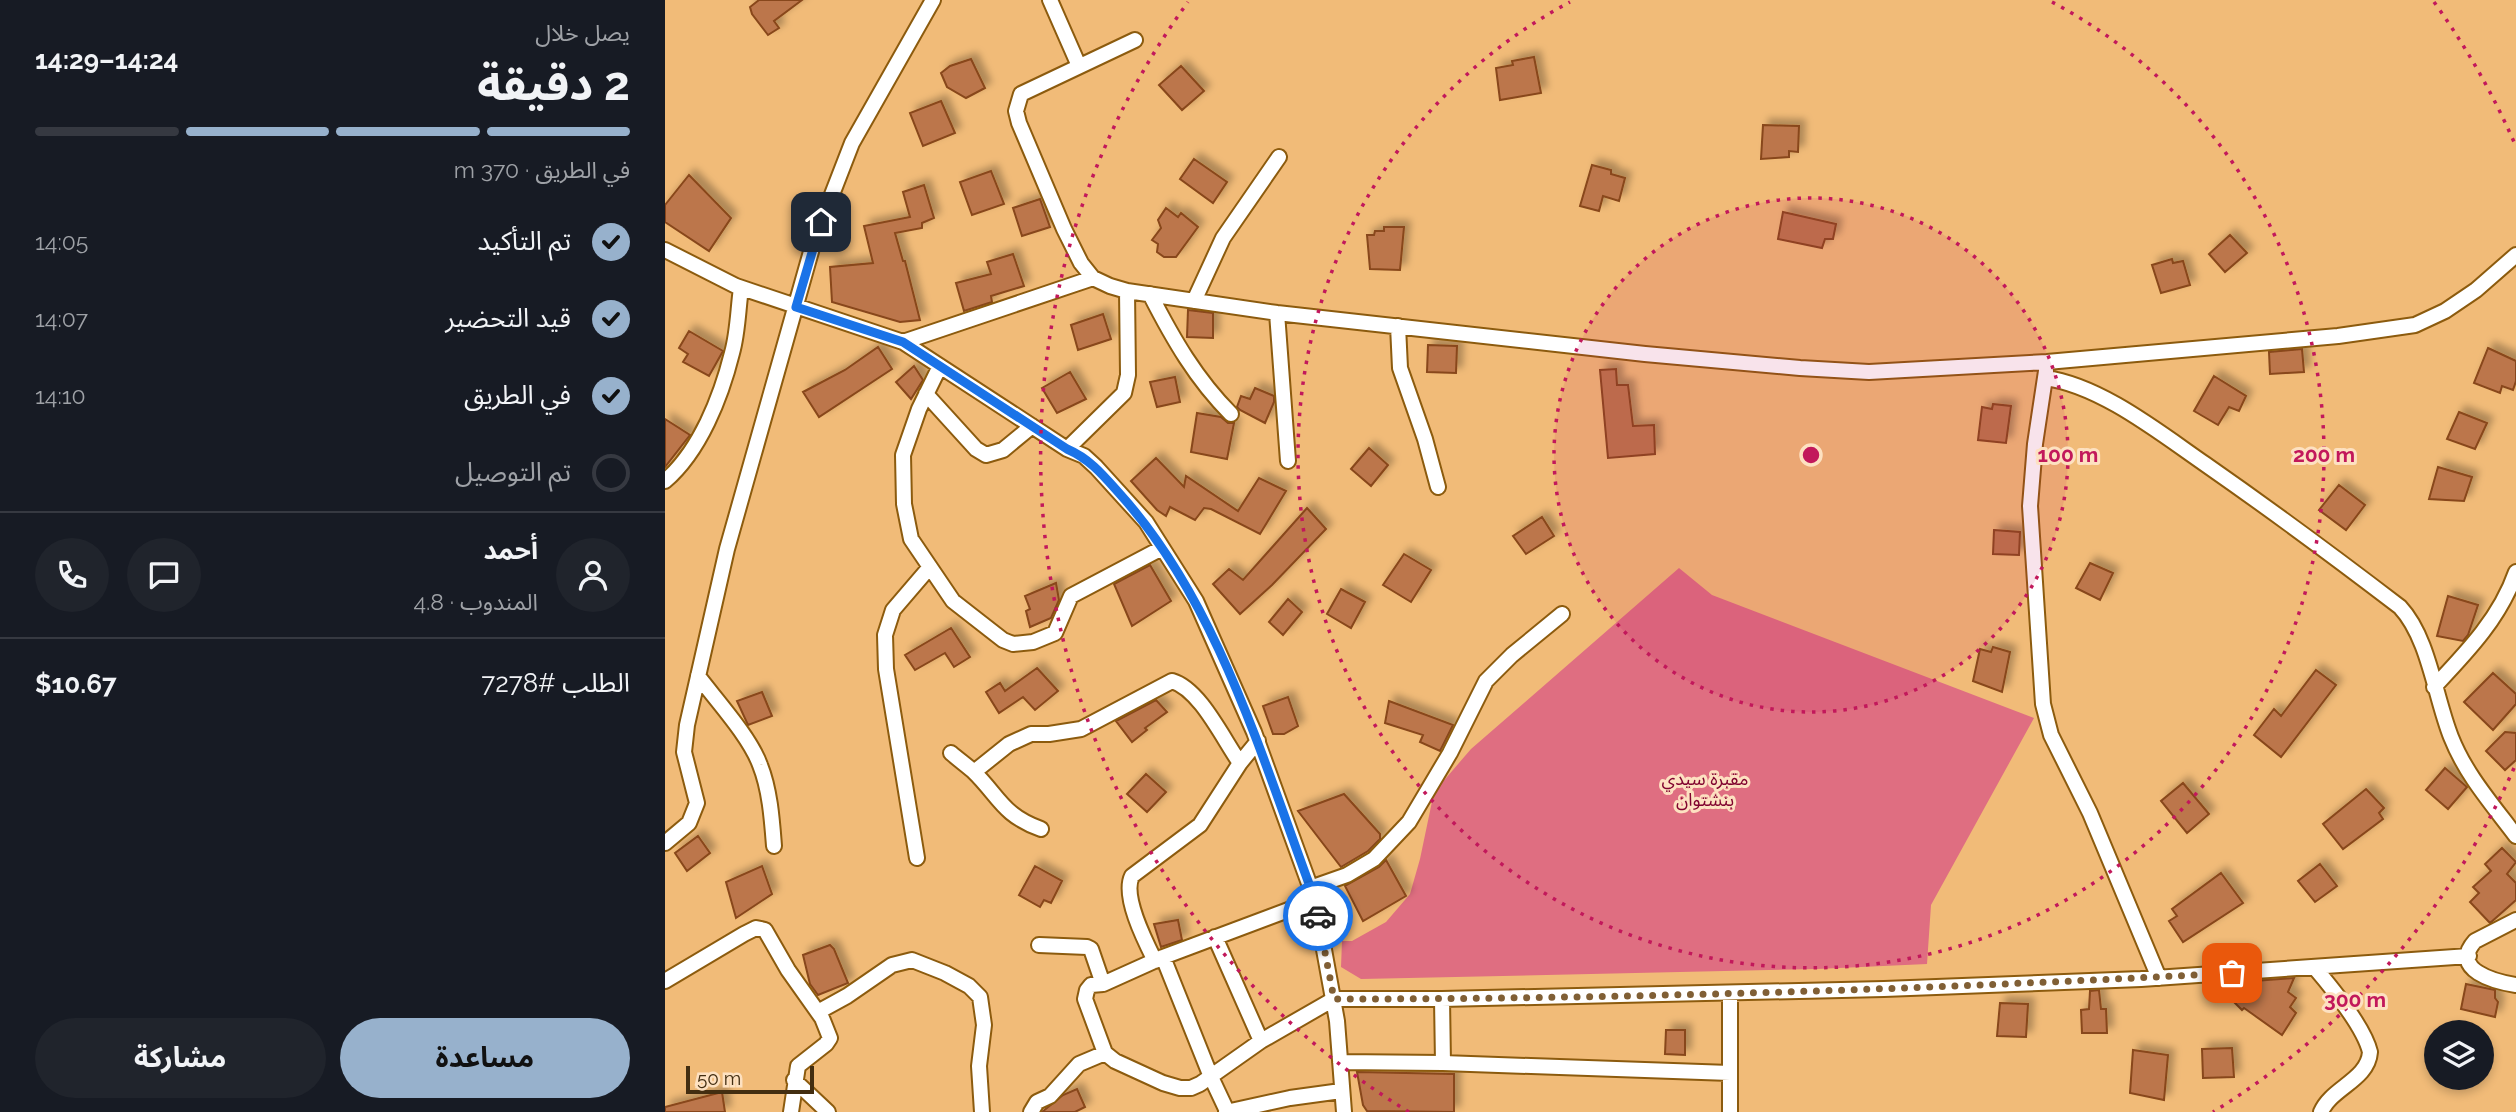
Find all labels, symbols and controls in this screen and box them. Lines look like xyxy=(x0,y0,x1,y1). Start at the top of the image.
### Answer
text: يصل خلال xyxy=(535,19,630,46)
text: 14:24–14:29 xyxy=(35,45,178,75)
text: 2 دقيقة xyxy=(477,57,630,111)
text: في الطريق · 370 m xyxy=(454,156,630,183)
pin xyxy=(791,192,851,252)
icon: home xyxy=(802,203,840,241)
icon: check xyxy=(592,223,630,261)
text: تم التأكيد xyxy=(478,226,571,256)
text: 14:05 xyxy=(35,228,88,255)
icon: check xyxy=(592,300,630,338)
text: قيد التحضير xyxy=(445,303,571,333)
text: 14:07 xyxy=(35,305,88,332)
icon: check xyxy=(592,377,630,415)
text: في الطريق xyxy=(464,380,571,410)
text: 14:10 xyxy=(35,382,86,409)
text: 100 m xyxy=(2038,442,2098,467)
text: 200 m xyxy=(2293,442,2355,467)
centre of rings xyxy=(1799,443,1823,467)
text: تم التوصيل xyxy=(455,457,571,487)
text: أحمد xyxy=(484,535,538,565)
button: phone xyxy=(35,538,109,612)
button: chat xyxy=(127,538,201,612)
button: person xyxy=(556,538,630,612)
text: المندوب · 4.8 xyxy=(413,588,538,615)
text: الطلب #7278 xyxy=(481,668,630,698)
text: $10.67 xyxy=(35,669,117,699)
park label: مقبرة سيدي بنشتوان xyxy=(1662,768,1748,811)
courier xyxy=(1283,881,1353,951)
icon: car xyxy=(1299,897,1337,935)
pin xyxy=(2202,943,2262,1003)
icon: bag xyxy=(2213,954,2251,992)
text: 300 m xyxy=(2324,987,2386,1012)
button: مشاركة xyxy=(35,1018,326,1098)
button: مساعدة xyxy=(340,1018,630,1098)
map controls xyxy=(2424,1020,2494,1090)
button: layers xyxy=(2424,1020,2494,1090)
scale bar xyxy=(686,1063,814,1095)
text: 50 m xyxy=(697,1067,741,1089)

